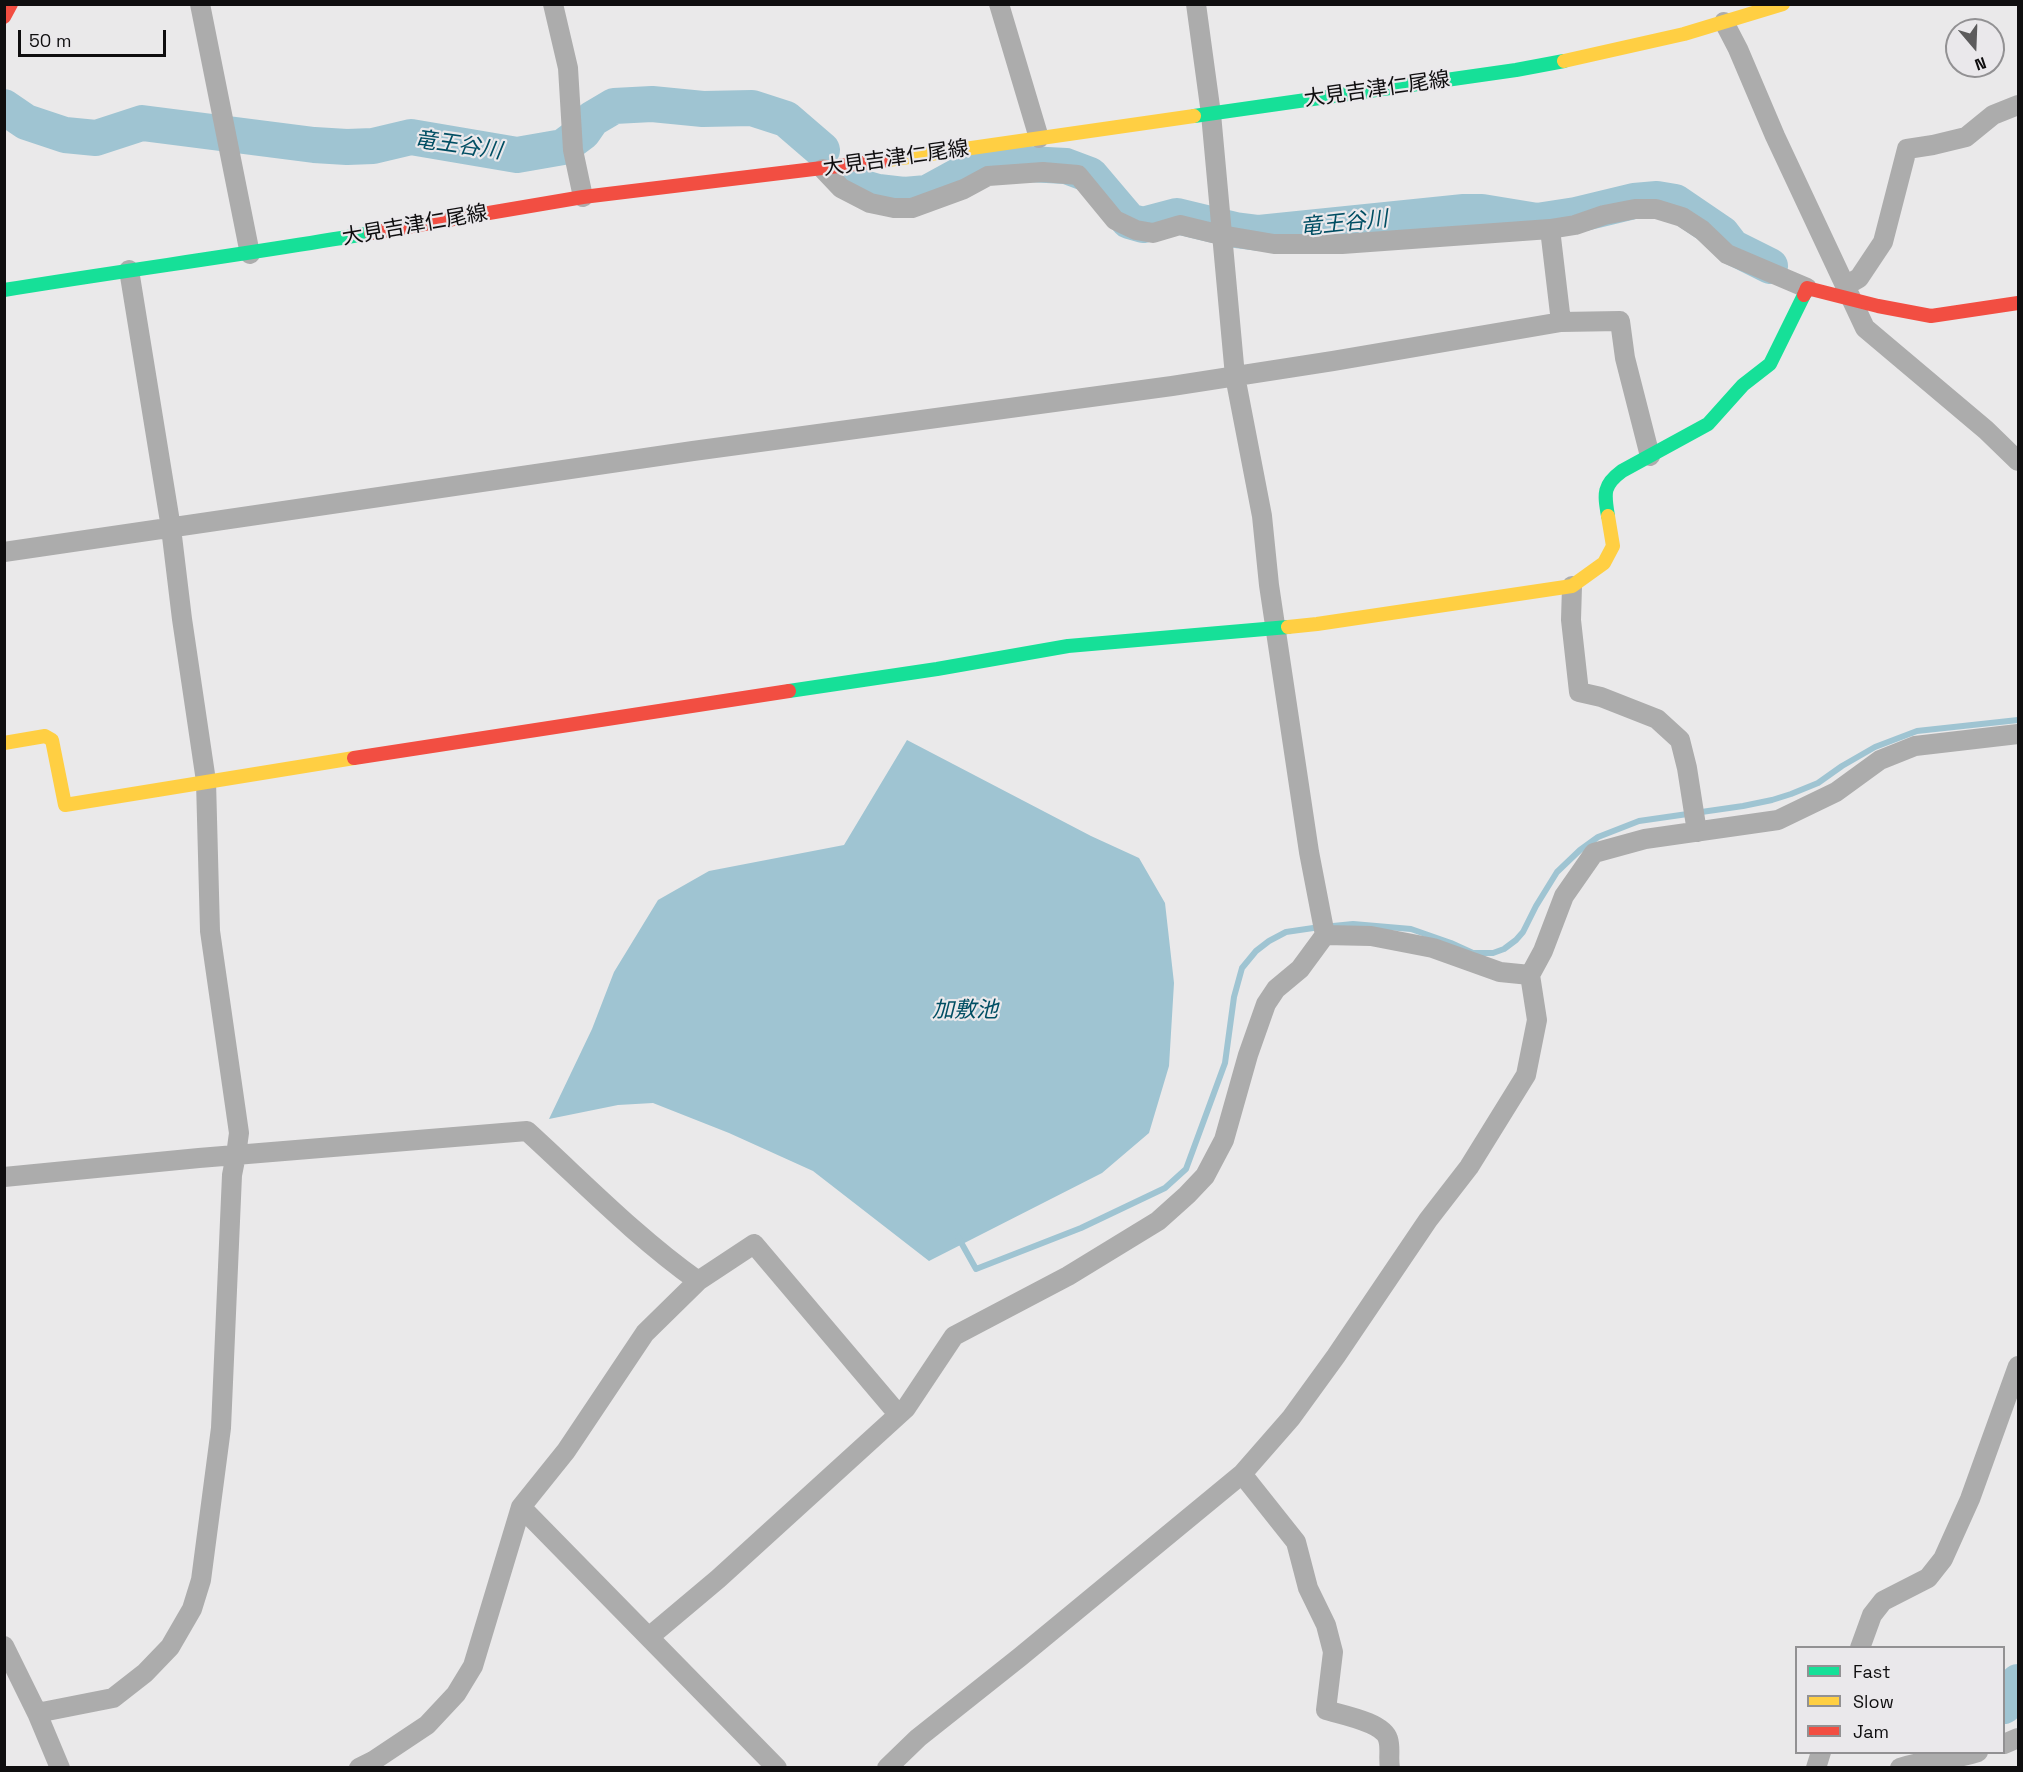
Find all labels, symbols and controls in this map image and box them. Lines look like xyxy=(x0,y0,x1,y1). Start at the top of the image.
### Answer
scale bar xyxy=(21,18,170,56)
north arrow xyxy=(1945,18,2005,78)
text: 50 m xyxy=(29,29,71,52)
text: N xyxy=(1972,52,1989,75)
street label: 大見吉津仁尾線 xyxy=(1302,67,1452,113)
water label: 竜王谷川 xyxy=(413,127,503,165)
street label: 大見吉津仁尾線 xyxy=(821,136,971,182)
street label: 大見吉津仁尾線 xyxy=(340,201,490,251)
water label: 竜王谷川 xyxy=(1299,206,1389,242)
water label: 加敷池 xyxy=(932,998,998,1024)
legend xyxy=(1795,1646,2005,1754)
text: Fast xyxy=(1853,1660,1890,1683)
text: Slow xyxy=(1853,1690,1894,1713)
text: Jam xyxy=(1853,1720,1889,1743)

